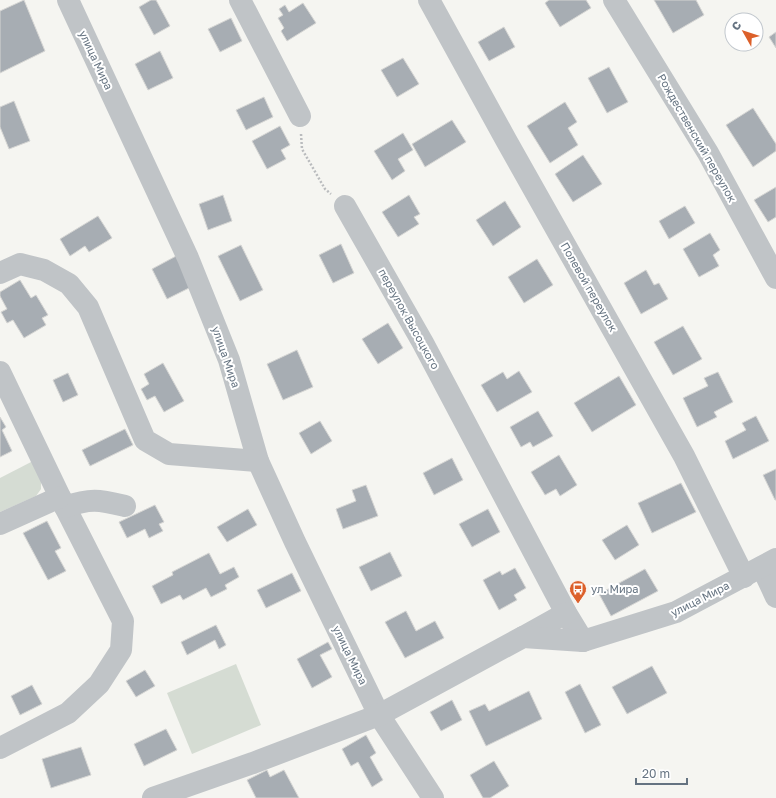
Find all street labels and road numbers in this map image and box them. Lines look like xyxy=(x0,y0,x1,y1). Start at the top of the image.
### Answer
street label: улица Мира xyxy=(77,28,116,92)
street label: Рождественский переулок xyxy=(655,71,740,205)
street label: Полевой переулок xyxy=(559,240,621,334)
street label: переулок Высоцкого xyxy=(376,266,443,372)
street label: улица Мира xyxy=(210,324,243,389)
street label: улица Мира xyxy=(668,578,731,619)
street label: улица Мира xyxy=(331,623,370,686)

